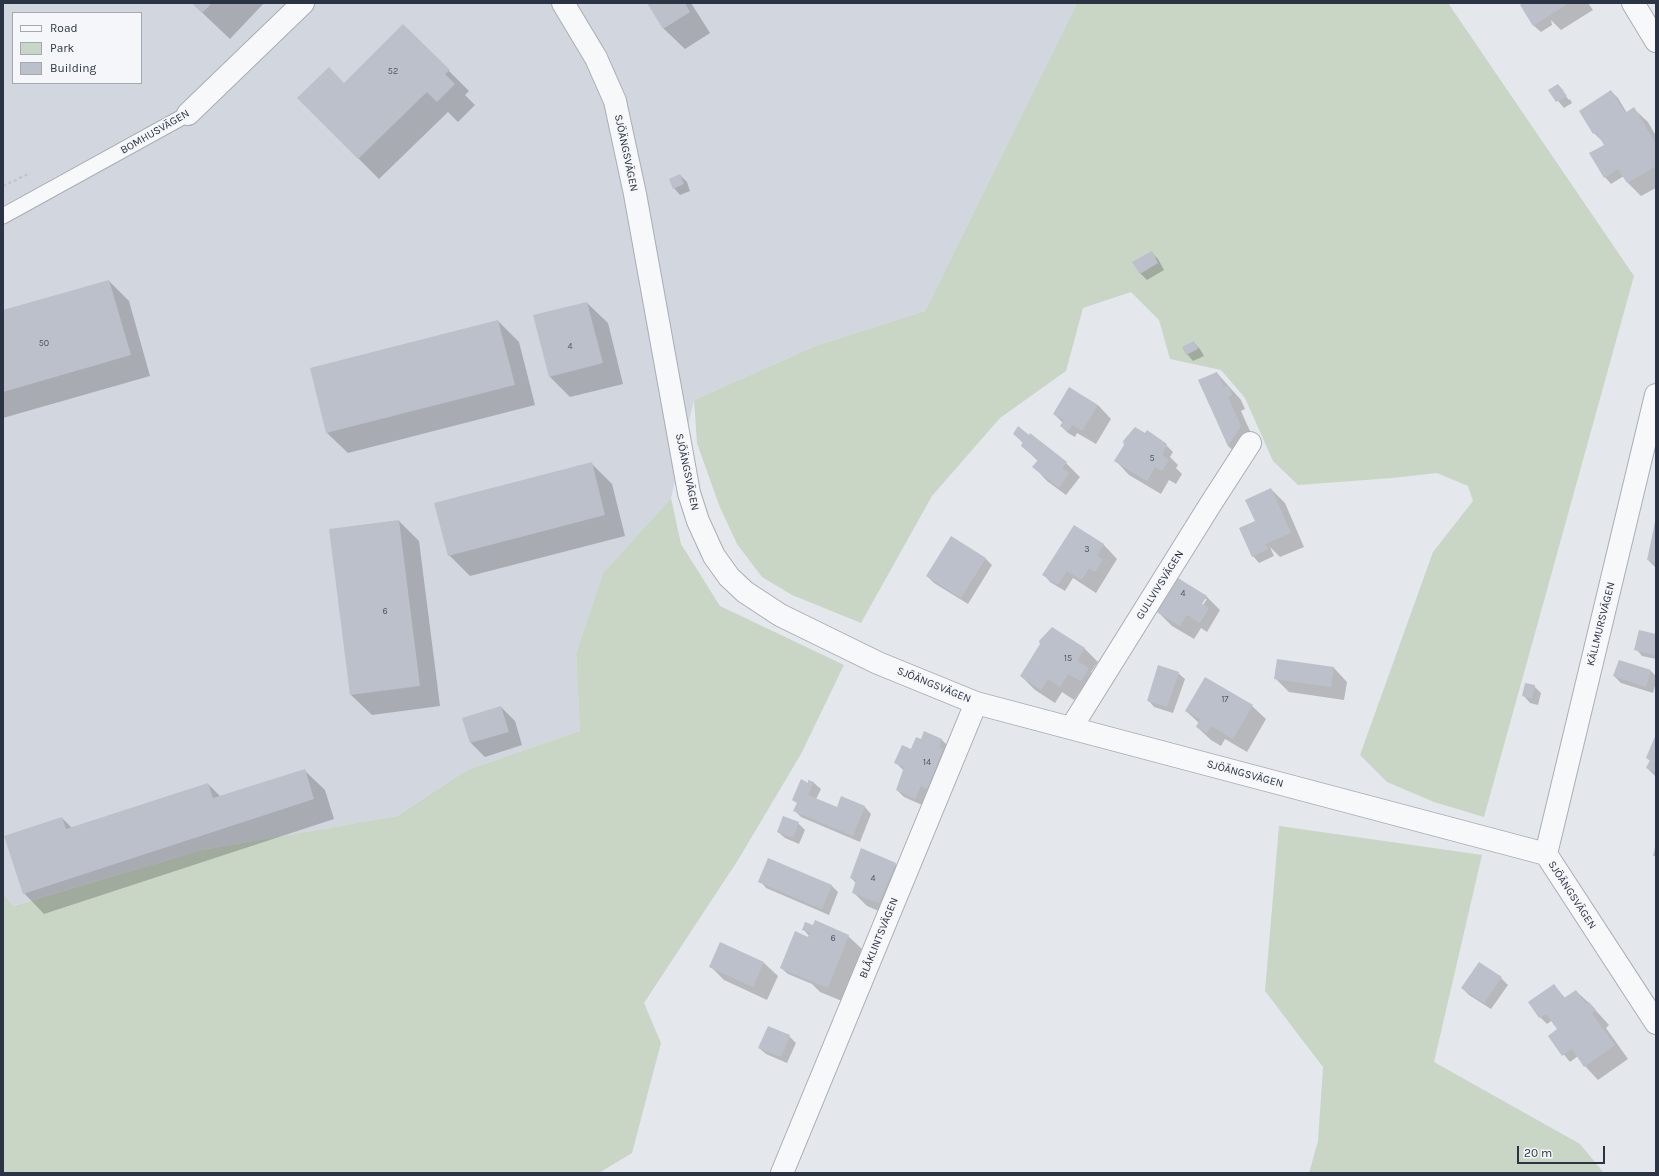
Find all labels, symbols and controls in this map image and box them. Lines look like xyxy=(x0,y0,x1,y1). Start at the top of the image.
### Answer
legend xyxy=(12,12,142,84)
text: Road xyxy=(50,21,78,35)
text: Park xyxy=(50,41,74,55)
text: Building xyxy=(50,61,96,75)
house number: 52 xyxy=(388,66,398,76)
street label: BOMHUSVÄGEN xyxy=(118,107,192,157)
street label: SJÖÄNGSVÄGEN xyxy=(611,113,641,193)
house number: 50 xyxy=(39,338,49,348)
house number: 4 xyxy=(567,341,573,351)
street label: SJÖÄNGSVÄGEN xyxy=(672,432,702,512)
house number: 5 xyxy=(1149,453,1155,463)
house number: 3 xyxy=(1084,544,1090,554)
street label: GULLVIVSVÄGEN xyxy=(1133,548,1187,622)
street label: KÄLLMURSVÄGEN xyxy=(1584,581,1618,667)
house number: 4 xyxy=(1180,588,1186,598)
house number: 6 xyxy=(382,606,388,616)
house number: 15 xyxy=(1064,653,1072,663)
street label: SJÖÄNGSVÄGEN xyxy=(895,664,973,706)
house number: 17 xyxy=(1221,694,1229,704)
house number: 14 xyxy=(923,757,931,767)
street label: SJÖÄNGSVÄGEN xyxy=(1205,757,1285,791)
street label: SJÖÄNGSVÄGEN xyxy=(1545,858,1599,932)
house number: 4 xyxy=(870,873,876,883)
street label: BLÅKLINTSVÄGEN xyxy=(857,896,901,980)
house number: 6 xyxy=(830,933,836,943)
scale bar xyxy=(1519,1138,1607,1164)
text: 20 m xyxy=(1524,1146,1552,1160)

